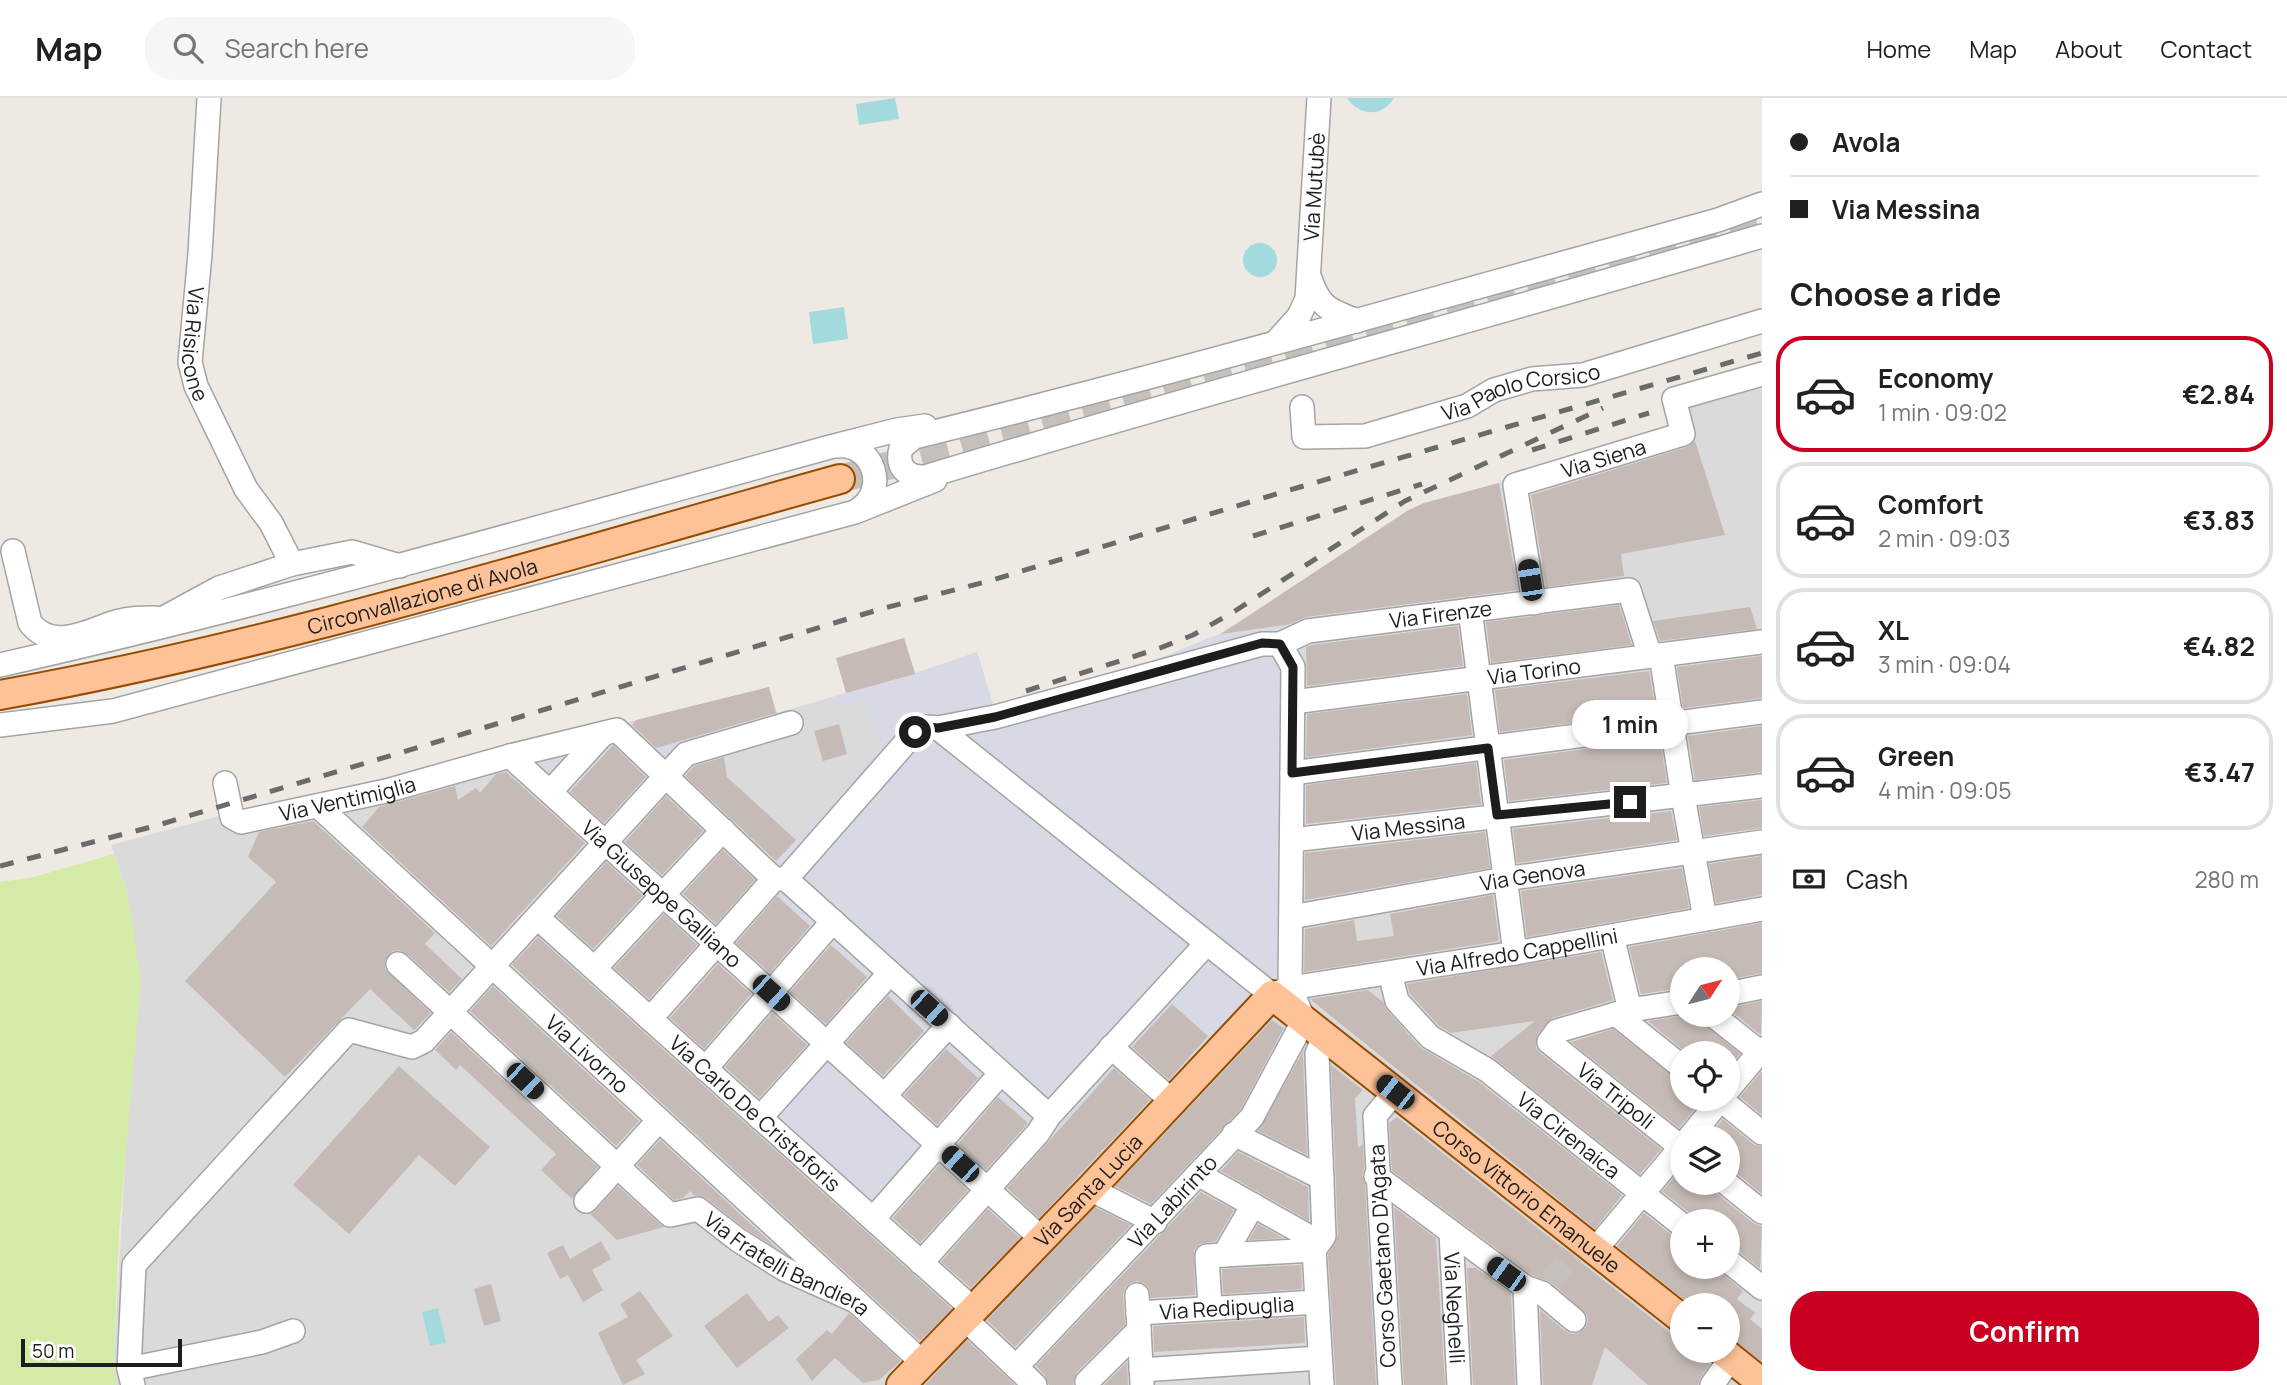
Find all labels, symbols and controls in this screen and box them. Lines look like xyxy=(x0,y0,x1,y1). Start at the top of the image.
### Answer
search box xyxy=(145,17,635,80)
text: Map xyxy=(35,26,103,71)
icon: search xyxy=(169,29,207,67)
text: Search here xyxy=(225,30,369,66)
text: Home xyxy=(1866,32,1931,65)
text: Map xyxy=(1969,32,2017,65)
text: About xyxy=(2055,32,2123,65)
text: Contact xyxy=(2161,32,2252,65)
text: Avola xyxy=(1832,124,1901,160)
street label: Via Mutubè xyxy=(1296,132,1331,242)
text: Via Messina xyxy=(1832,191,1980,227)
text: Choose a ride xyxy=(1790,272,2001,316)
street label: Via Risicone xyxy=(176,286,215,406)
street label: Via Paolo Corsico xyxy=(1438,357,1603,427)
text: Economy xyxy=(1878,360,1993,396)
icon: car xyxy=(1794,363,1857,426)
text: €2.84 xyxy=(2182,376,2255,412)
text: 1 min · 09:02 xyxy=(1878,396,2007,428)
street label: Via Siena xyxy=(1558,432,1649,484)
text: Comfort xyxy=(1878,486,1984,522)
icon: car xyxy=(1794,489,1857,552)
text: €3.83 xyxy=(2183,502,2255,538)
text: 2 min · 09:03 xyxy=(1878,522,2011,554)
street label: Circonvallazione di Avola xyxy=(304,551,541,641)
car xyxy=(1517,558,1544,602)
street label: Via Firenze xyxy=(1388,594,1493,634)
text: XL xyxy=(1878,612,1909,648)
icon: car xyxy=(1794,615,1857,678)
text: €4.82 xyxy=(2183,628,2255,664)
text: 3 min · 09:04 xyxy=(1878,648,2011,680)
street label: Via Torino xyxy=(1486,651,1582,691)
callout: 1 min xyxy=(1572,700,1688,750)
text: 1 min xyxy=(1602,708,1658,740)
route start xyxy=(899,716,931,748)
text: Green xyxy=(1878,738,1954,774)
icon: car xyxy=(1794,741,1857,804)
text: €3.47 xyxy=(2185,754,2255,790)
street label: Via Ventimiglia xyxy=(277,769,419,827)
text: 4 min · 09:05 xyxy=(1878,774,2012,806)
route end xyxy=(1614,786,1646,818)
street label: Via Messina xyxy=(1350,806,1467,847)
street label: Via Giuseppe Galliano xyxy=(576,814,748,974)
street label: Via Genova xyxy=(1478,854,1587,897)
icon: cash xyxy=(1790,860,1828,898)
text: Cash xyxy=(1846,861,1908,897)
text: 280 m xyxy=(2194,863,2259,895)
street label: Via Alfredo Cappellini xyxy=(1415,921,1620,982)
north arrow xyxy=(1670,957,1740,1027)
map controls xyxy=(1670,957,1740,1363)
car xyxy=(749,971,794,1015)
car xyxy=(907,986,952,1030)
street label: Via Livorno xyxy=(540,1008,635,1099)
street label: Via Carlo De Cristoforis xyxy=(663,1029,847,1198)
button: locate xyxy=(1670,1041,1740,1111)
street label: Via Tripoli xyxy=(1572,1056,1661,1135)
car xyxy=(503,1059,548,1103)
car xyxy=(1372,1071,1419,1113)
street label: Via Cirenaica xyxy=(1511,1085,1626,1185)
street label: Corso Vittorio Emanuele xyxy=(1427,1113,1627,1279)
button: layers xyxy=(1670,1125,1740,1195)
street label: Via Santa Lucia xyxy=(1028,1128,1148,1253)
car xyxy=(938,1142,983,1186)
street label: Corso Gaetano D'Agata xyxy=(1362,1144,1402,1368)
street label: Via Labirinto xyxy=(1122,1149,1223,1254)
street label: Via Fratelli Bandiera xyxy=(699,1205,877,1321)
button: + xyxy=(1670,1209,1740,1279)
street label: Via Neghelli xyxy=(1438,1251,1472,1364)
car xyxy=(1483,1253,1530,1295)
street label: Via Redipuglia xyxy=(1159,1289,1295,1326)
button: Confirm xyxy=(1790,1291,2259,1371)
button: − xyxy=(1670,1293,1740,1363)
scale bar xyxy=(21,1336,182,1368)
text: 50 m xyxy=(32,1338,74,1364)

